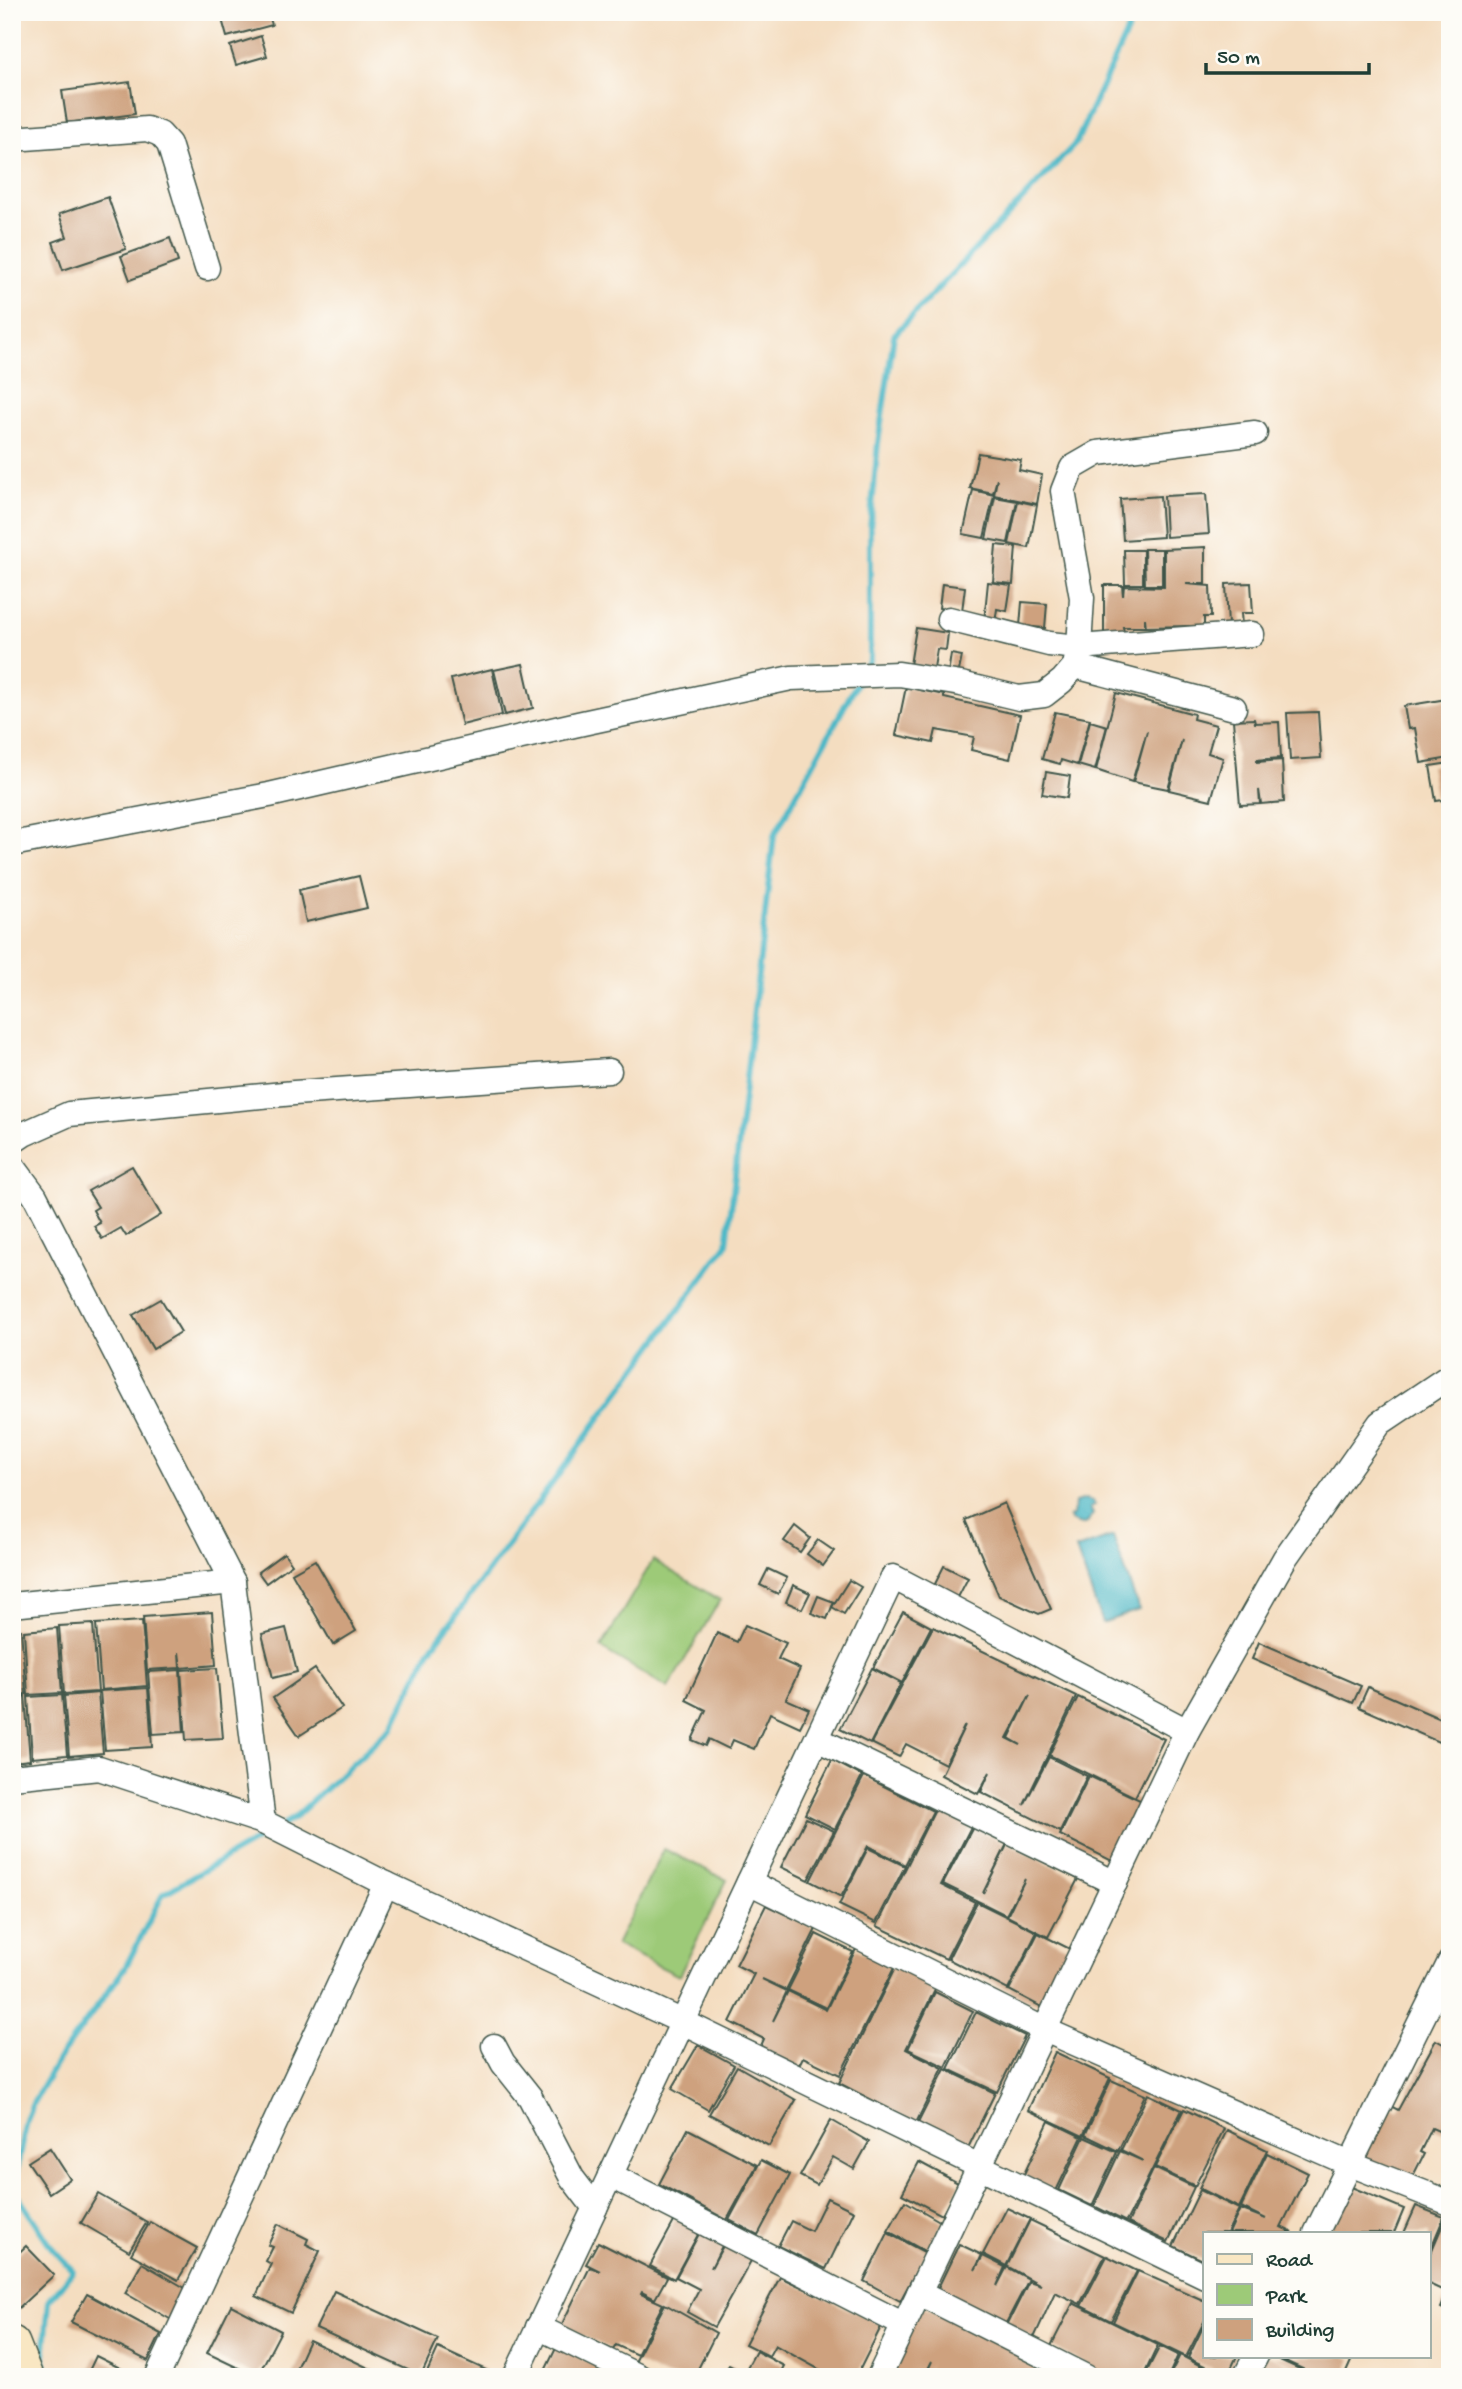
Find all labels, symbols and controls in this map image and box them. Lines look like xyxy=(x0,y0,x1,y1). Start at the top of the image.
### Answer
scale bar xyxy=(1206,32,1369,76)
text: 50 m xyxy=(1217,47,1260,72)
legend xyxy=(1203,2232,1430,2358)
text: Road xyxy=(1266,2250,1314,2275)
text: Park xyxy=(1265,2286,1309,2311)
text: Building xyxy=(1265,2320,1335,2345)

